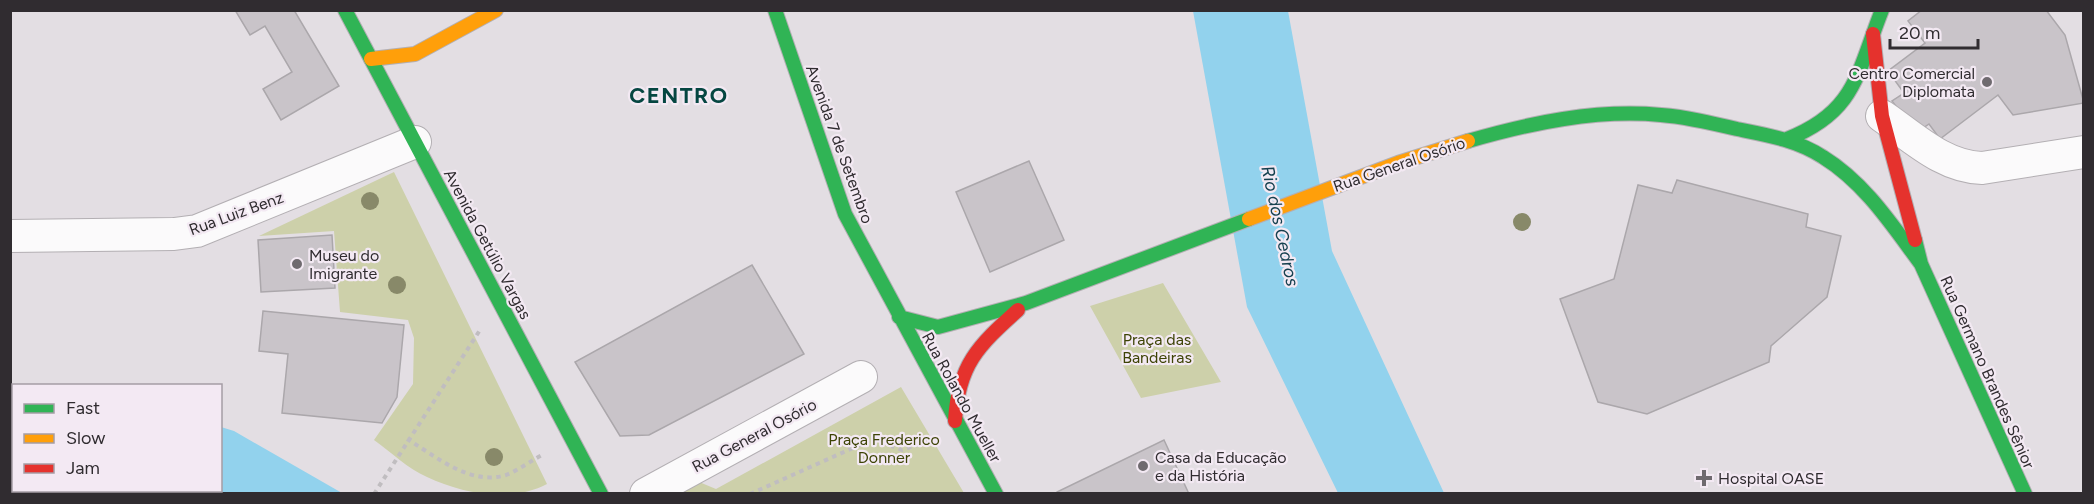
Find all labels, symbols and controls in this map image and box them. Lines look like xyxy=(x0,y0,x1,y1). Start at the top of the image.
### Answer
scale bar xyxy=(1890,12,1978,50)
text: 20 m xyxy=(1899,22,1940,44)
street label: Avenida 7 de Setembro xyxy=(802,62,877,226)
place label: Centro Comercial Diplomata xyxy=(1848,64,1975,101)
marker: Centro Comercial Diplomata xyxy=(1980,75,1994,89)
district label: CENTRO xyxy=(629,82,729,109)
street label: Rua General Osório xyxy=(1331,133,1468,196)
water label: Rio dos Cedros xyxy=(1256,164,1304,289)
street label: Avenida Getúlio Vargas xyxy=(440,166,535,322)
street label: Rua Luiz Benz xyxy=(186,188,286,239)
place label: Museu do Imigrante xyxy=(309,246,379,283)
marker: Museu do Imigrante xyxy=(290,257,304,271)
street label: Rua Germano Brandes Sênior xyxy=(1936,273,2039,472)
street label: Rua Rolando Mueller xyxy=(918,329,1006,466)
park label: Praça das Bandeiras xyxy=(1122,330,1192,367)
legend xyxy=(12,384,222,492)
street label: Rua General Osório xyxy=(689,395,820,476)
text: Fast xyxy=(66,397,100,419)
text: Slow xyxy=(66,427,105,449)
park label: Praça Frederico Donner xyxy=(828,430,940,467)
place label: Casa da Educação e da História xyxy=(1155,448,1286,485)
text: Jam xyxy=(66,457,100,479)
marker: Casa da Educação e da História xyxy=(1136,459,1150,473)
marker: Hospital OASE xyxy=(1695,469,1713,487)
place label: Hospital OASE xyxy=(1718,469,1824,488)

